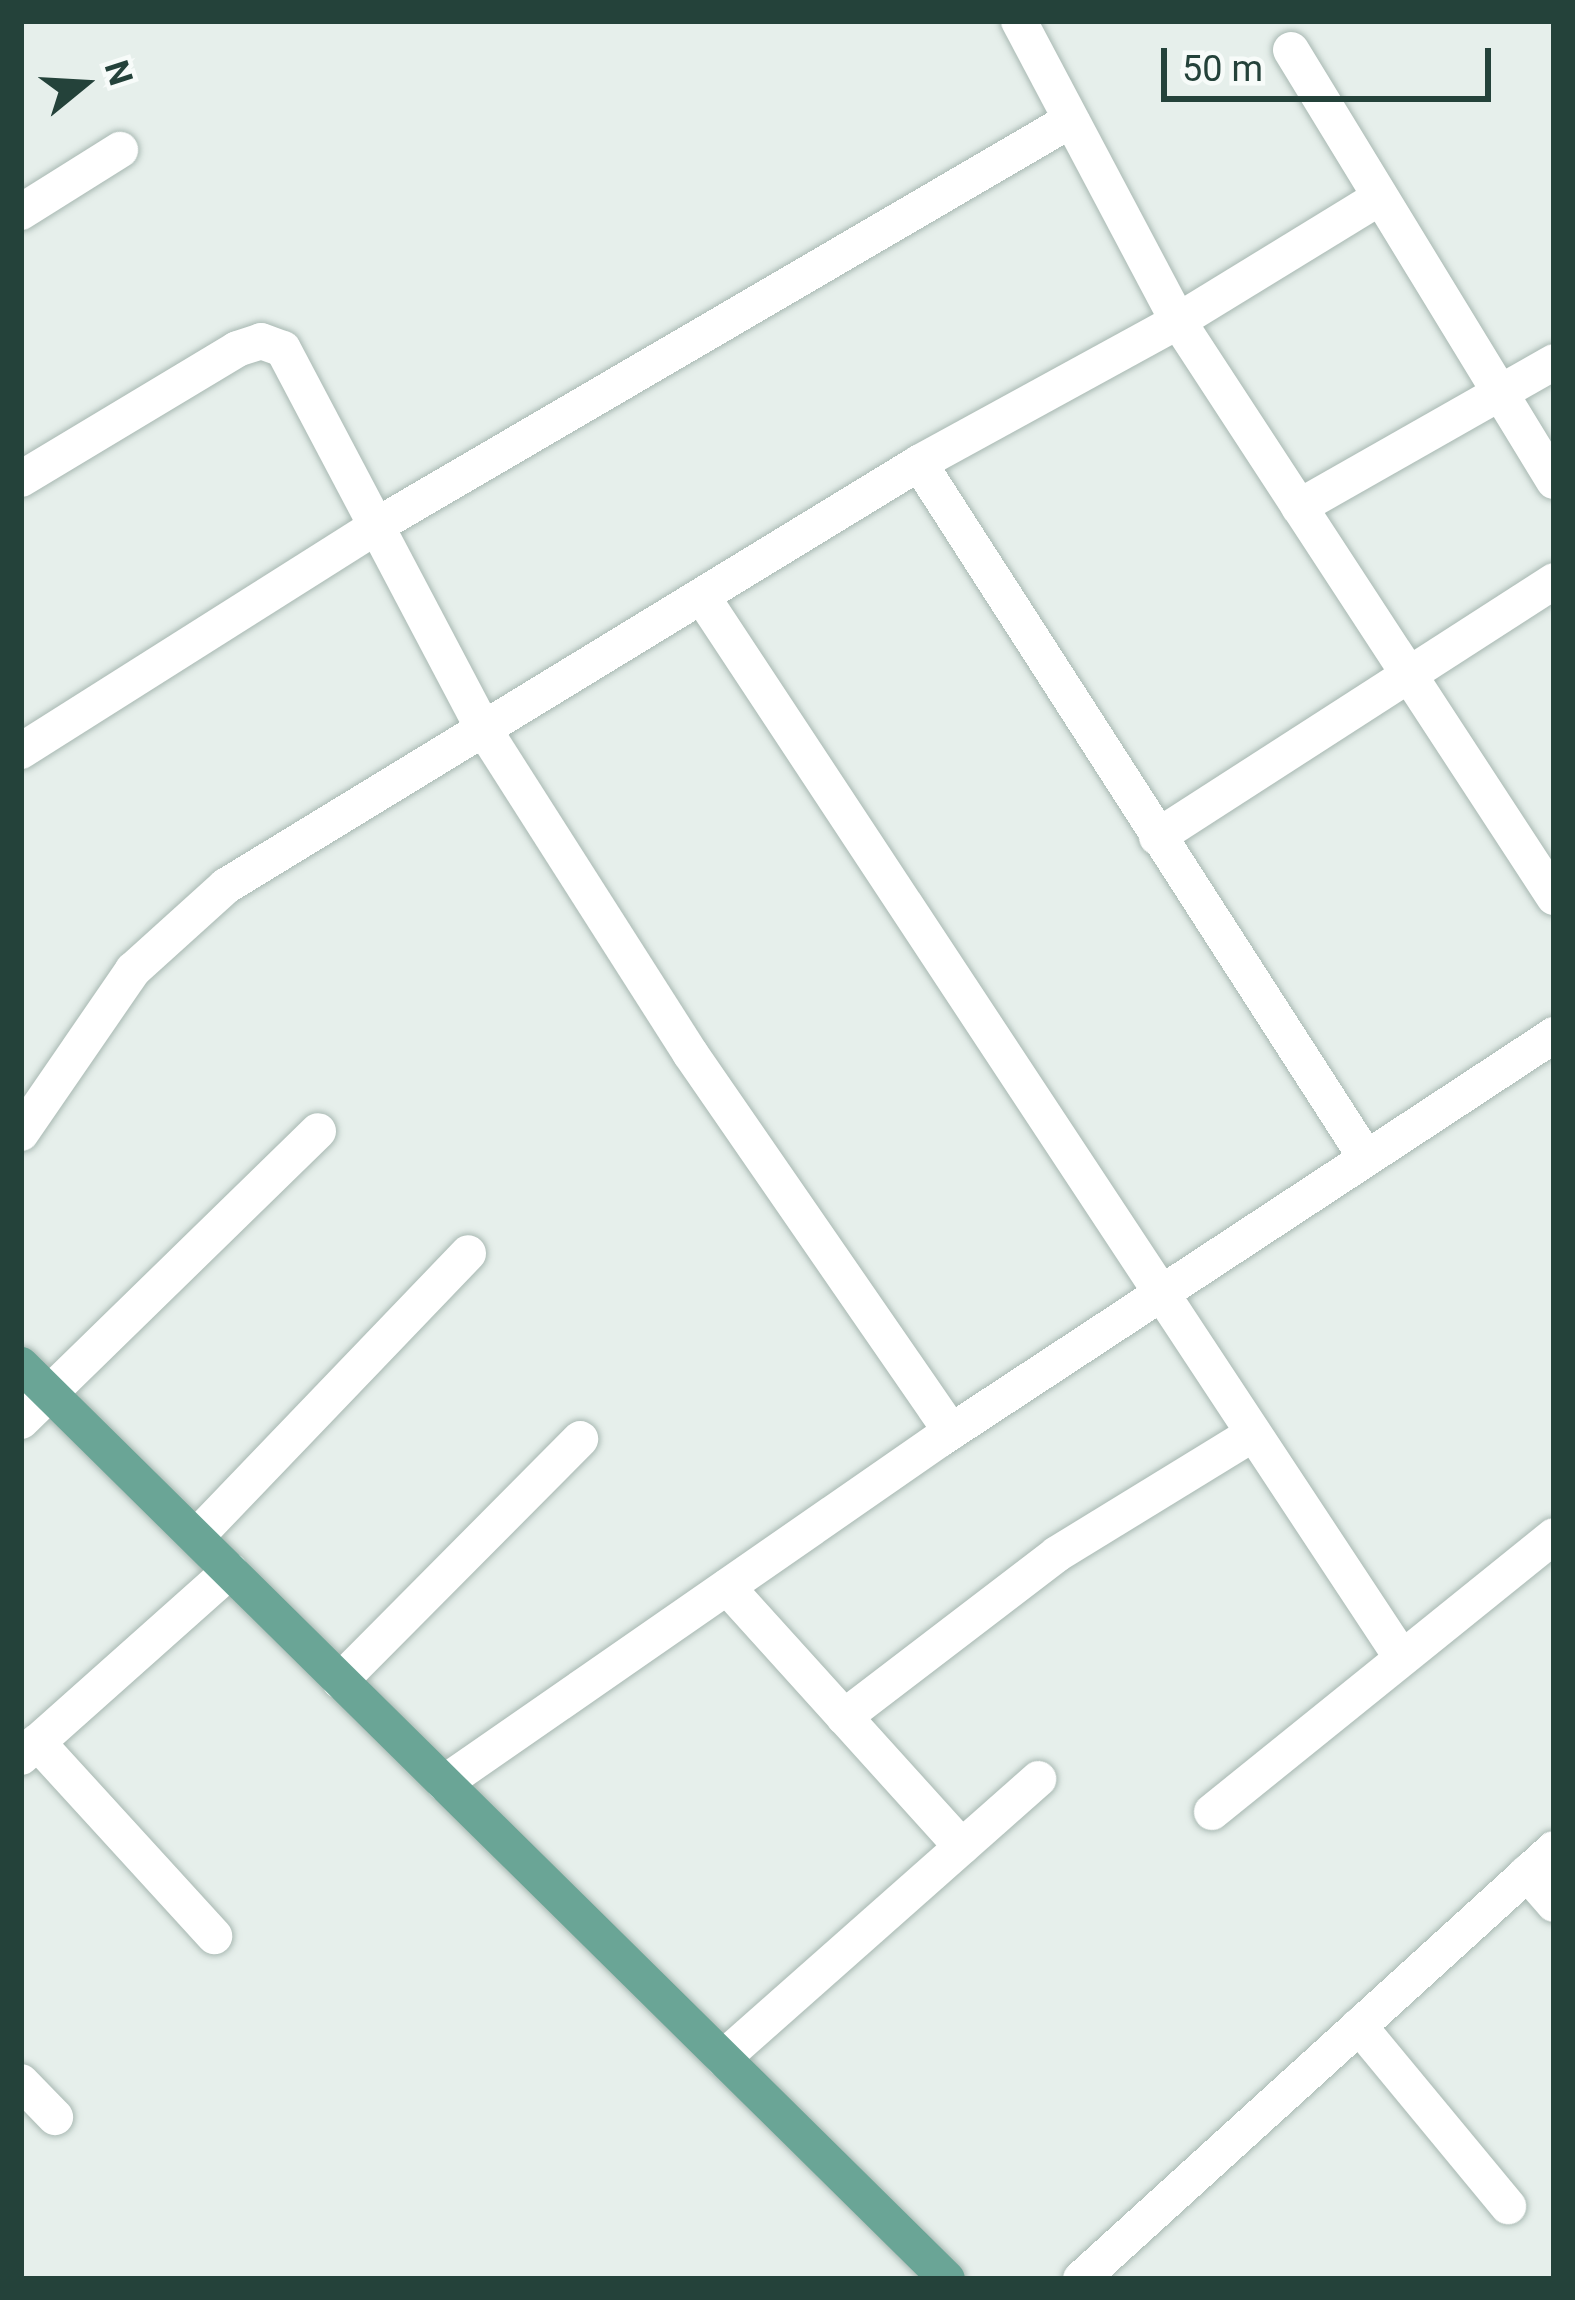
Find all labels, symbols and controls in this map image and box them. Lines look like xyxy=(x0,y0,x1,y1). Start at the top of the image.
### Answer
north arrow xyxy=(24,24,144,144)
scale bar xyxy=(1167,24,1497,98)
text: 50 m xyxy=(1182,48,1263,90)
text: N xyxy=(97,56,141,90)

